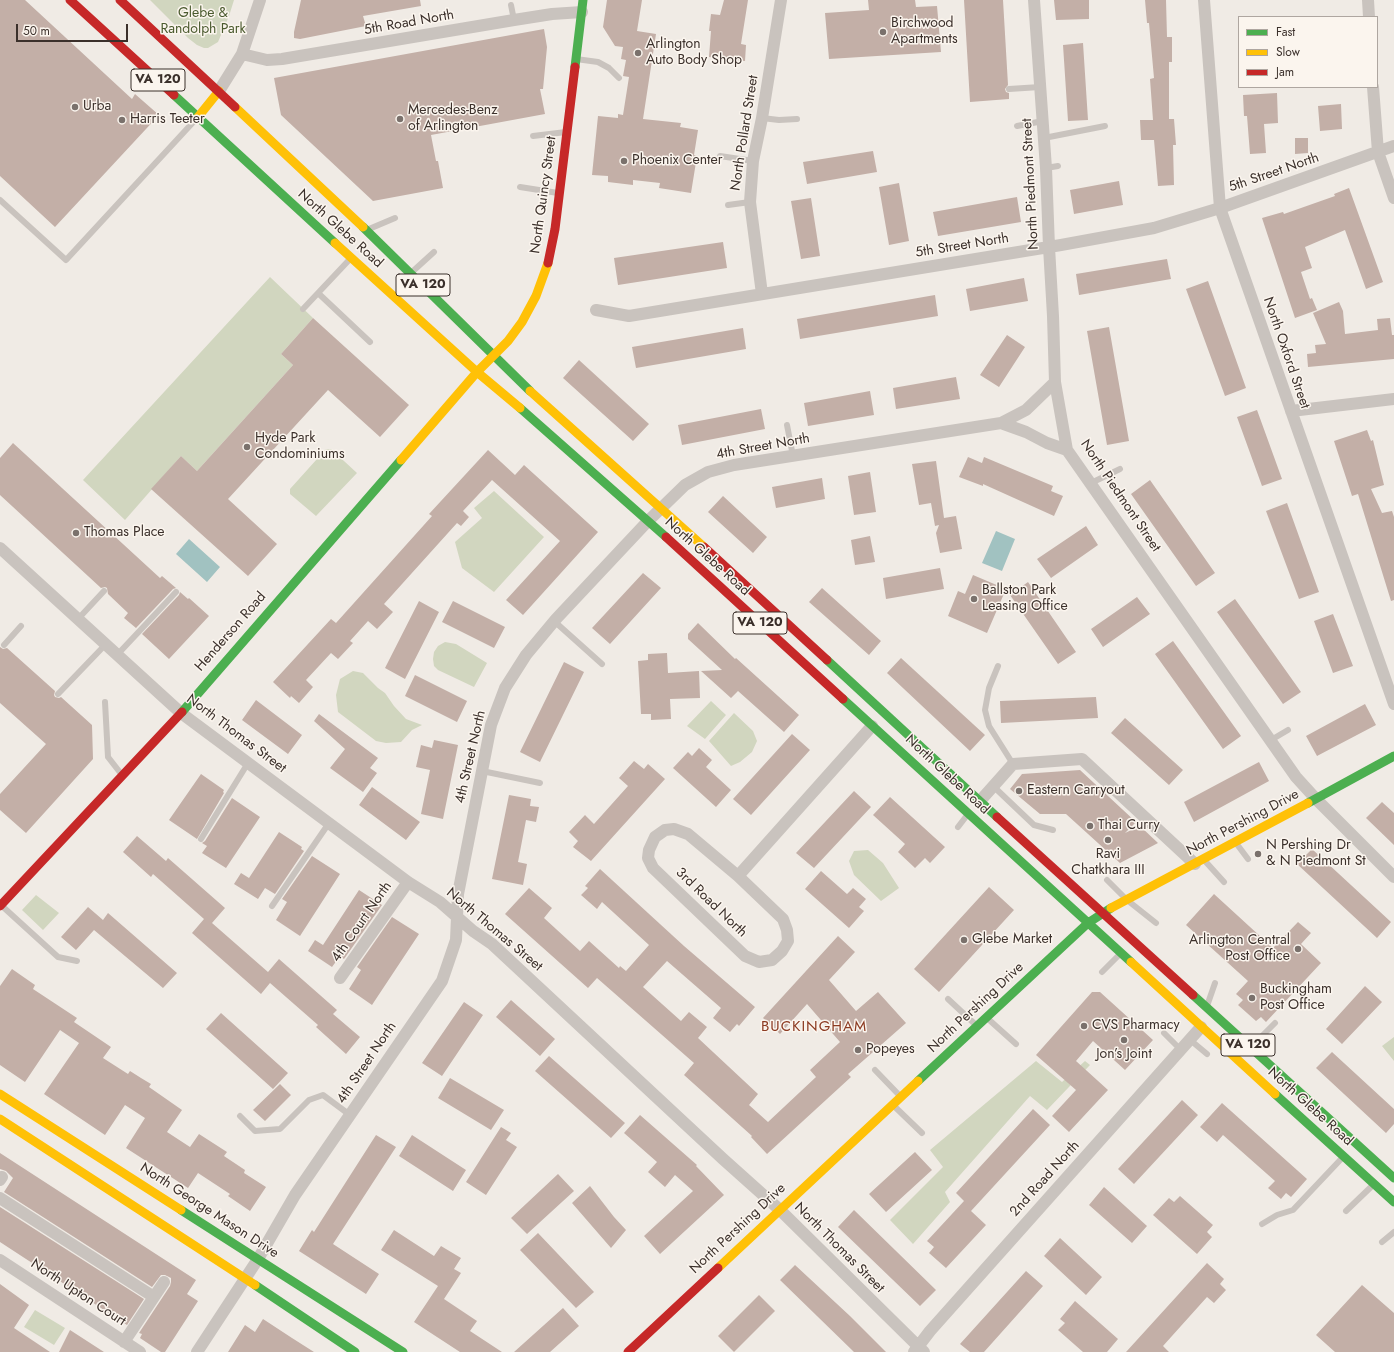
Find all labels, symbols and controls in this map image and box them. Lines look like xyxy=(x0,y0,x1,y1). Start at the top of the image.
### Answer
park label: Glebe & Randolph Park xyxy=(160,6,246,38)
street label: 5th Road North xyxy=(363,7,455,39)
scale bar xyxy=(18,16,130,42)
place label: Birchwood Apartments xyxy=(891,16,958,48)
legend xyxy=(1238,16,1378,88)
text: 50 m xyxy=(23,22,50,40)
text: Fast xyxy=(1276,23,1295,41)
marker: Birchwood Apartments xyxy=(878,27,888,37)
place label: Arlington Auto Body Shop xyxy=(646,37,742,70)
text: Slow xyxy=(1276,43,1300,61)
marker: Arlington Auto Body Shop xyxy=(633,48,643,58)
text: Jam xyxy=(1276,63,1294,81)
road number: VA 120 xyxy=(131,69,185,91)
street label: North Pollard Street xyxy=(728,74,762,192)
place label: Urba xyxy=(83,99,111,115)
marker: Urba xyxy=(70,102,80,112)
place label: Mercedes-Benz of Arlington xyxy=(408,103,498,136)
place label: Harris Teeter xyxy=(130,112,205,128)
marker: Mercedes-Benz of Arlington xyxy=(395,114,405,124)
marker: Harris Teeter xyxy=(117,115,127,125)
street label: North Piedmont Street xyxy=(1019,118,1043,250)
street label: North Quincy Street xyxy=(527,135,561,255)
street label: 5th Street North xyxy=(1227,150,1321,196)
place label: Phoenix Center xyxy=(632,153,722,169)
marker: Phoenix Center xyxy=(619,156,629,166)
street label: North Glebe Road xyxy=(294,186,386,272)
street label: 5th Street North xyxy=(914,230,1010,262)
road number: VA 120 xyxy=(396,274,450,296)
street label: North Oxford Street xyxy=(1259,295,1313,411)
place label: Hyde Park Condominiums xyxy=(255,431,345,464)
street label: 4th Street North xyxy=(715,431,811,463)
street label: North Piedmont Street xyxy=(1076,437,1164,555)
marker: Hyde Park Condominiums xyxy=(242,442,252,452)
street label: North Glebe Road xyxy=(661,514,753,600)
place label: Thomas Place xyxy=(84,525,165,541)
marker: Thomas Place xyxy=(71,528,81,538)
place label: Ballston Park Leasing Office xyxy=(982,583,1068,616)
street label: Henderson Road xyxy=(192,589,270,675)
marker: Ballston Park Leasing Office xyxy=(969,594,979,604)
road number: VA 120 xyxy=(733,612,787,634)
street label: North Thomas Street xyxy=(183,691,289,777)
street label: 4th Street North xyxy=(452,709,490,805)
street label: North Glebe Road xyxy=(901,732,993,818)
place label: Eastern Carryout xyxy=(1027,783,1125,799)
marker: Eastern Carryout xyxy=(1014,786,1024,796)
street label: North Pershing Drive xyxy=(1184,786,1302,860)
place label: Thai Curry xyxy=(1098,818,1160,834)
marker: Thai Curry xyxy=(1085,821,1095,831)
marker: Ravi Chatkhara III xyxy=(1103,835,1113,845)
place label: N Pershing Dr & N Piedmont St xyxy=(1266,838,1366,870)
place label: Ravi Chatkhara III xyxy=(1071,847,1145,880)
marker: N Pershing Dr & N Piedmont St xyxy=(1253,849,1263,859)
street label: 3rd Road North xyxy=(672,865,750,941)
street label: 4th Court North xyxy=(328,879,396,965)
street label: North Thomas Street xyxy=(442,885,546,975)
place label: Glebe Market xyxy=(972,932,1052,948)
place label: Arlington Central Post Office xyxy=(1189,933,1290,966)
marker: Glebe Market xyxy=(959,935,969,945)
marker: Arlington Central Post Office xyxy=(1293,944,1303,954)
street label: North Pershing Drive xyxy=(925,959,1027,1057)
place label: Buckingham Post Office xyxy=(1260,982,1332,1014)
marker: Buckingham Post Office xyxy=(1247,993,1257,1003)
district label: BUCKINGHAM xyxy=(761,1018,867,1036)
place label: CVS Pharmacy xyxy=(1092,1018,1180,1034)
street label: 4th Street North xyxy=(334,1019,400,1107)
marker: CVS Pharmacy xyxy=(1079,1021,1089,1031)
road number: VA 120 xyxy=(1221,1034,1275,1056)
marker: Jon’s Joint xyxy=(1119,1035,1129,1045)
place label: Popeyes xyxy=(866,1042,915,1058)
marker: Popeyes xyxy=(853,1045,863,1055)
place label: Jon’s Joint xyxy=(1096,1047,1152,1063)
street label: North Glebe Road xyxy=(1264,1064,1356,1150)
street label: 2nd Road North xyxy=(1007,1138,1083,1220)
street label: North George Mason Drive xyxy=(137,1160,281,1262)
street label: North Pershing Drive xyxy=(687,1180,789,1278)
street label: North Thomas Street xyxy=(790,1199,888,1297)
street label: North Upton Court xyxy=(27,1256,129,1330)

